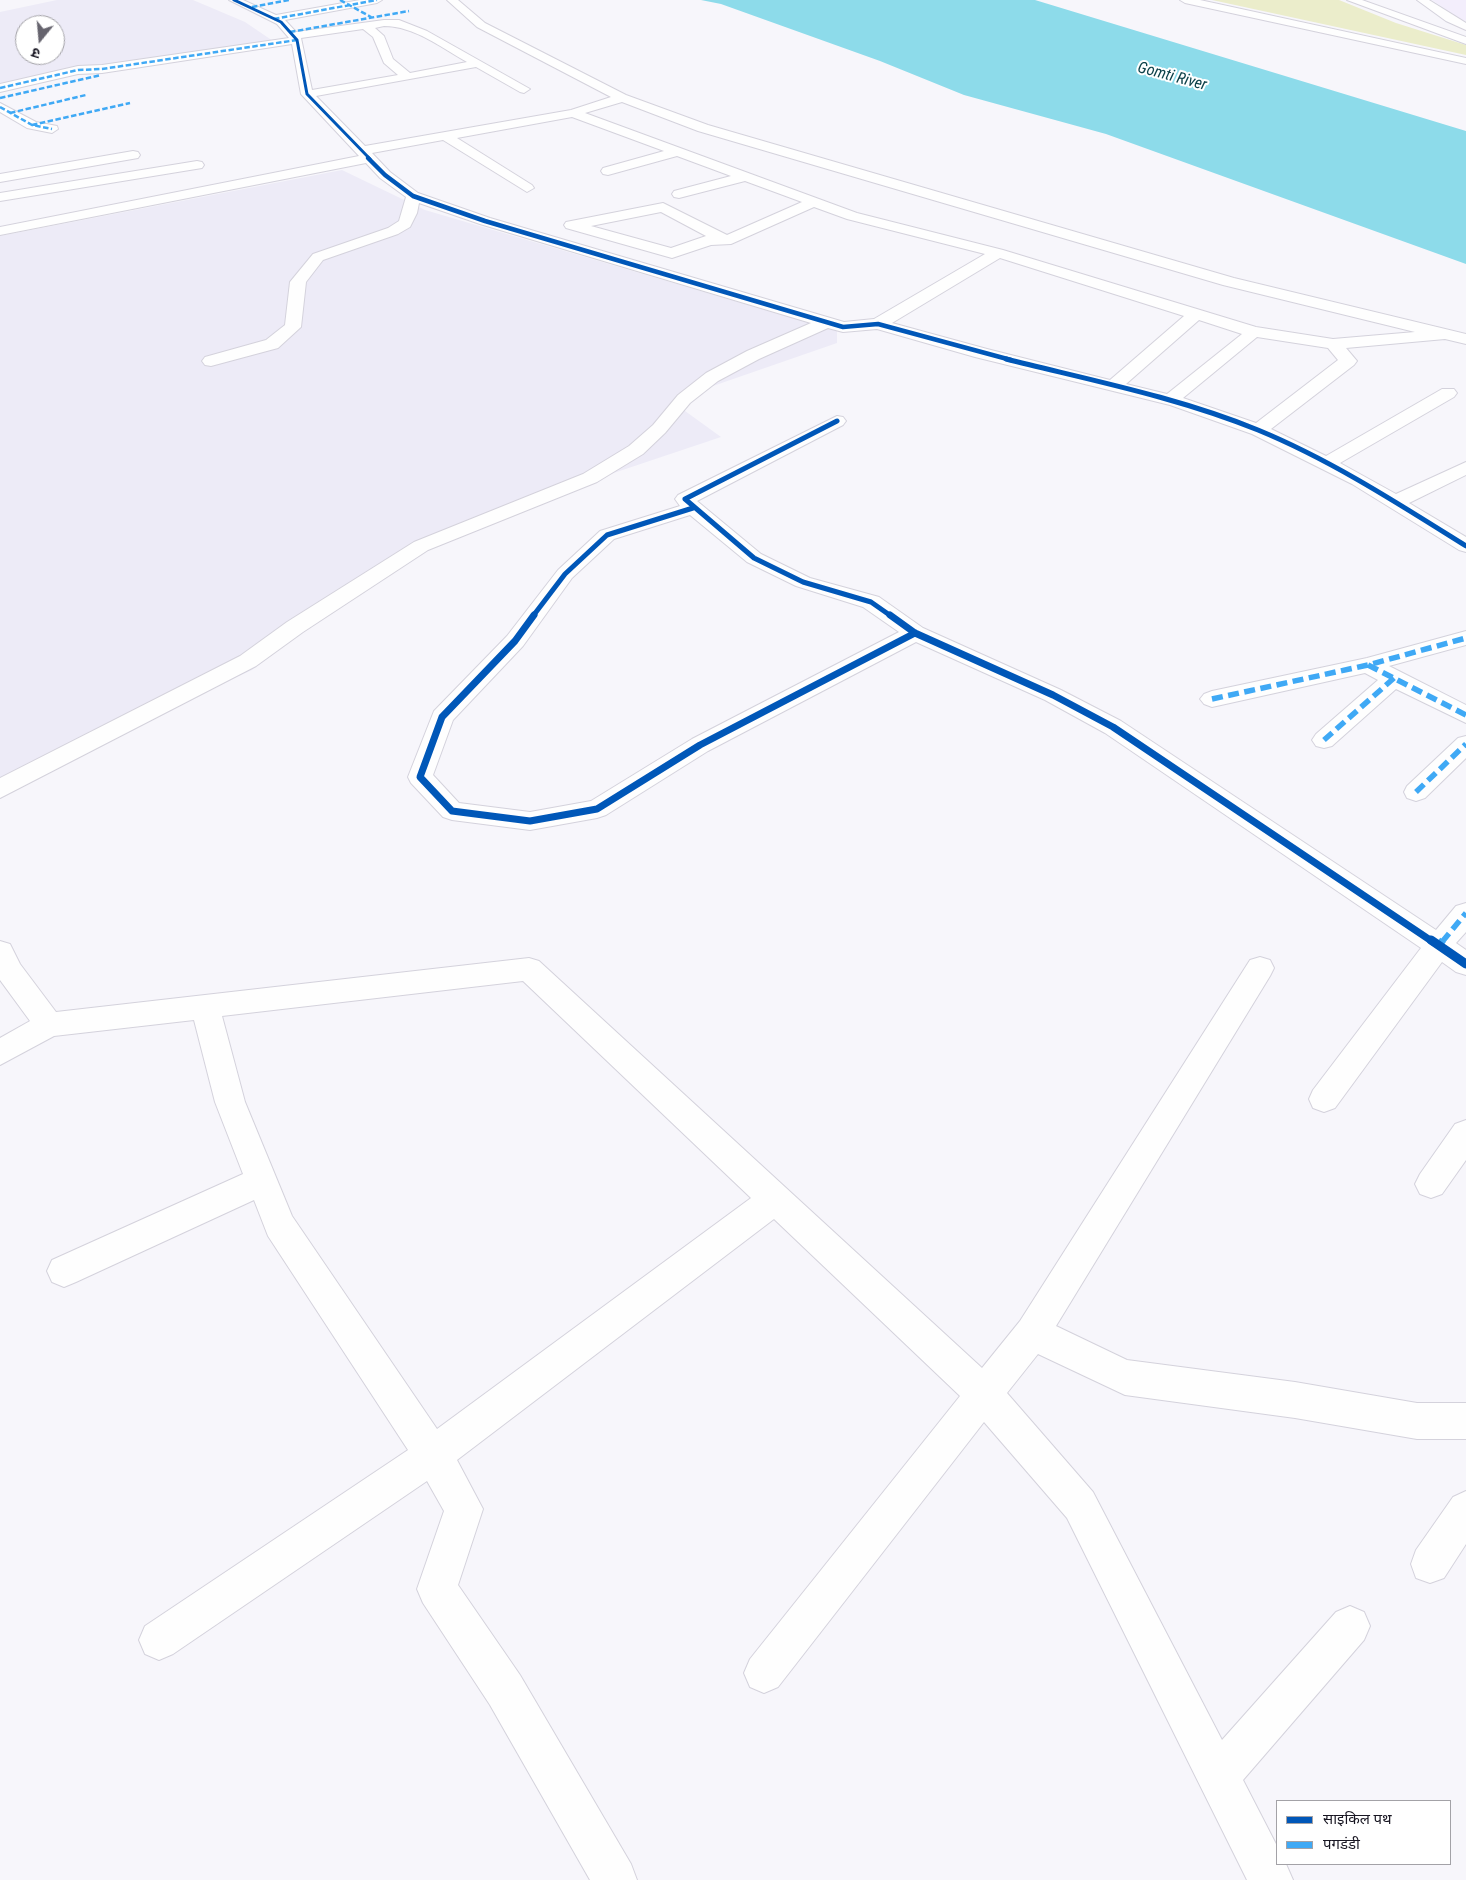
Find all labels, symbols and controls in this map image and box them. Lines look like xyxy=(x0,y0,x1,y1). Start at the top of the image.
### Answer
north arrow xyxy=(15,15,65,65)
text: उ xyxy=(30,45,42,62)
water label: Gomti River xyxy=(1135,59,1209,95)
legend xyxy=(1276,1800,1451,1865)
text: साइकिल पथ xyxy=(1323,1810,1392,1828)
text: पगडंडी xyxy=(1323,1835,1360,1853)

